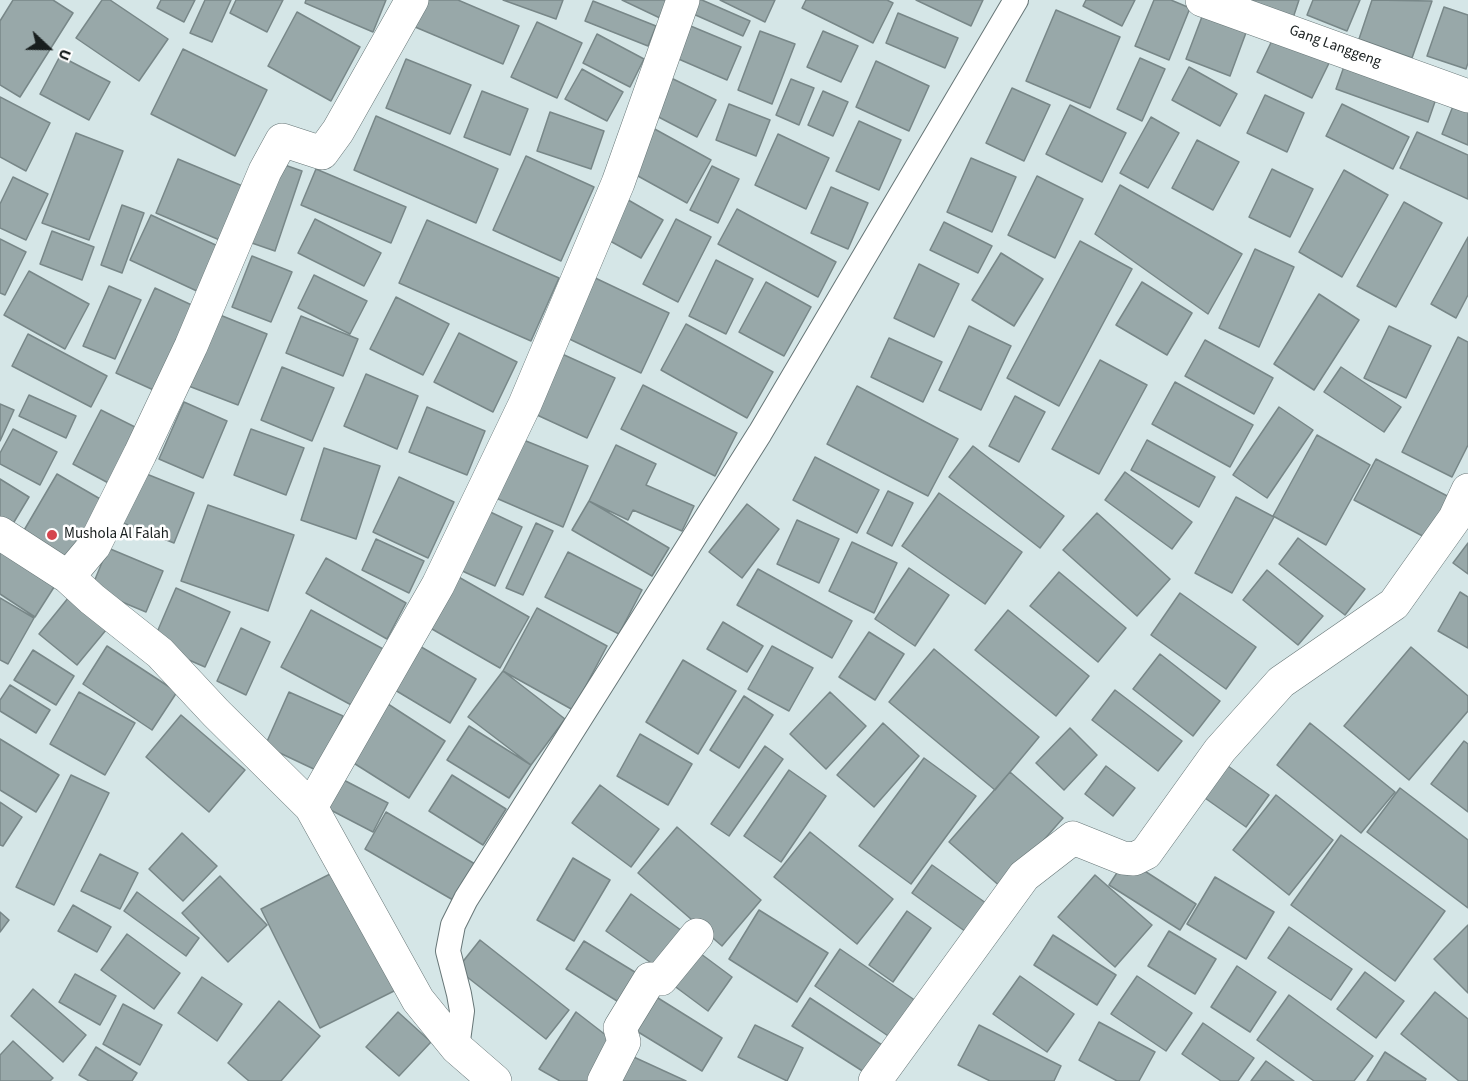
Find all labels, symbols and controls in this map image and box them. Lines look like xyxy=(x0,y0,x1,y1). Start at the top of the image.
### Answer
north arrow xyxy=(18,18,78,78)
street label: Gang Langgeng xyxy=(1286,22,1384,72)
text: U xyxy=(53,46,77,64)
place label: Mushola Al Falah xyxy=(64,526,169,544)
marker: Mushola Al Falah xyxy=(45,528,59,542)

